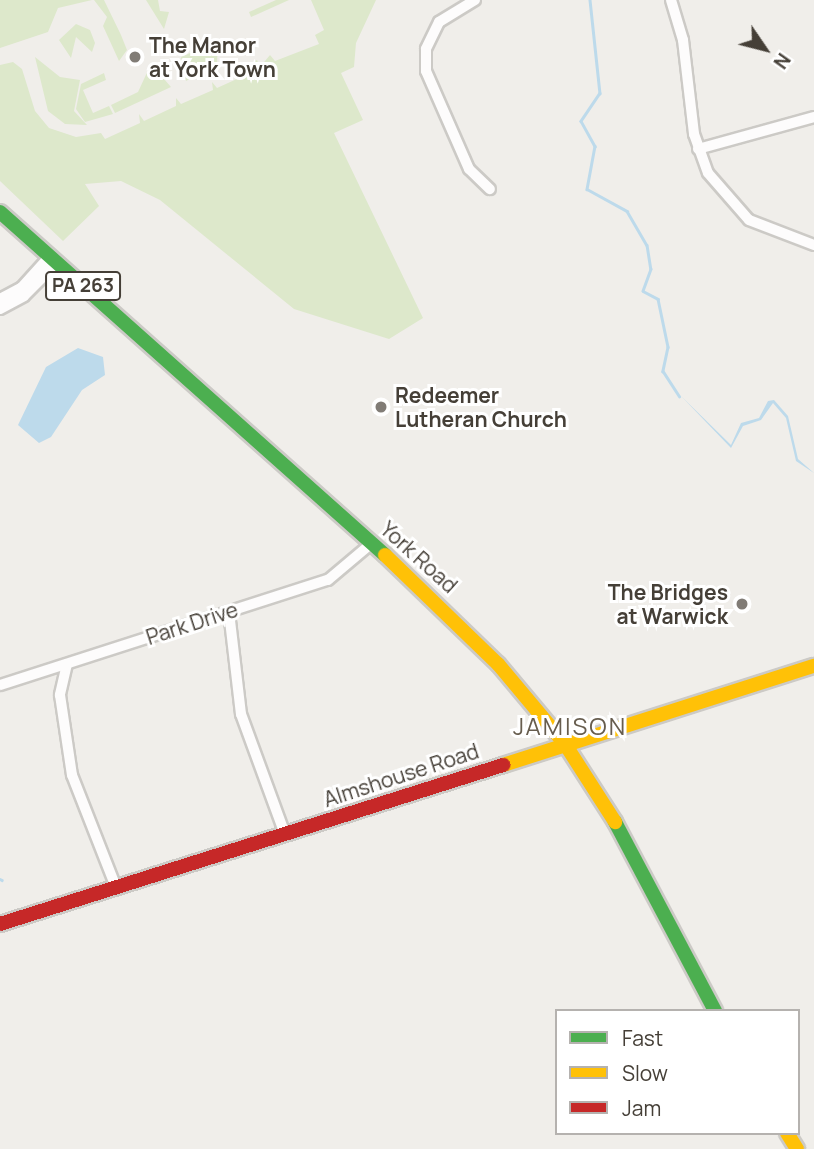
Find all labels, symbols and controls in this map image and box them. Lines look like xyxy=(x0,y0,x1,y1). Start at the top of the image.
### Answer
north arrow xyxy=(730,14,800,84)
place label: The Manor at York Town xyxy=(149,32,276,82)
text: N xyxy=(768,48,797,74)
marker: The Manor at York Town xyxy=(127,49,143,65)
road number: PA 263 xyxy=(44,270,122,302)
place label: Redeemer Lutheran Church xyxy=(395,382,567,432)
marker: Redeemer Lutheran Church xyxy=(373,399,389,415)
street label: York Road xyxy=(376,516,462,598)
place label: The Bridges at Warwick xyxy=(608,579,728,629)
street label: Park Drive xyxy=(143,596,241,650)
marker: The Bridges at Warwick xyxy=(734,596,750,612)
district label: JAMISON xyxy=(514,712,626,740)
street label: Almshouse Road xyxy=(320,738,482,812)
legend xyxy=(555,1009,800,1135)
text: Fast xyxy=(622,1024,663,1052)
text: Slow xyxy=(622,1059,668,1087)
text: Jam xyxy=(622,1094,661,1122)

